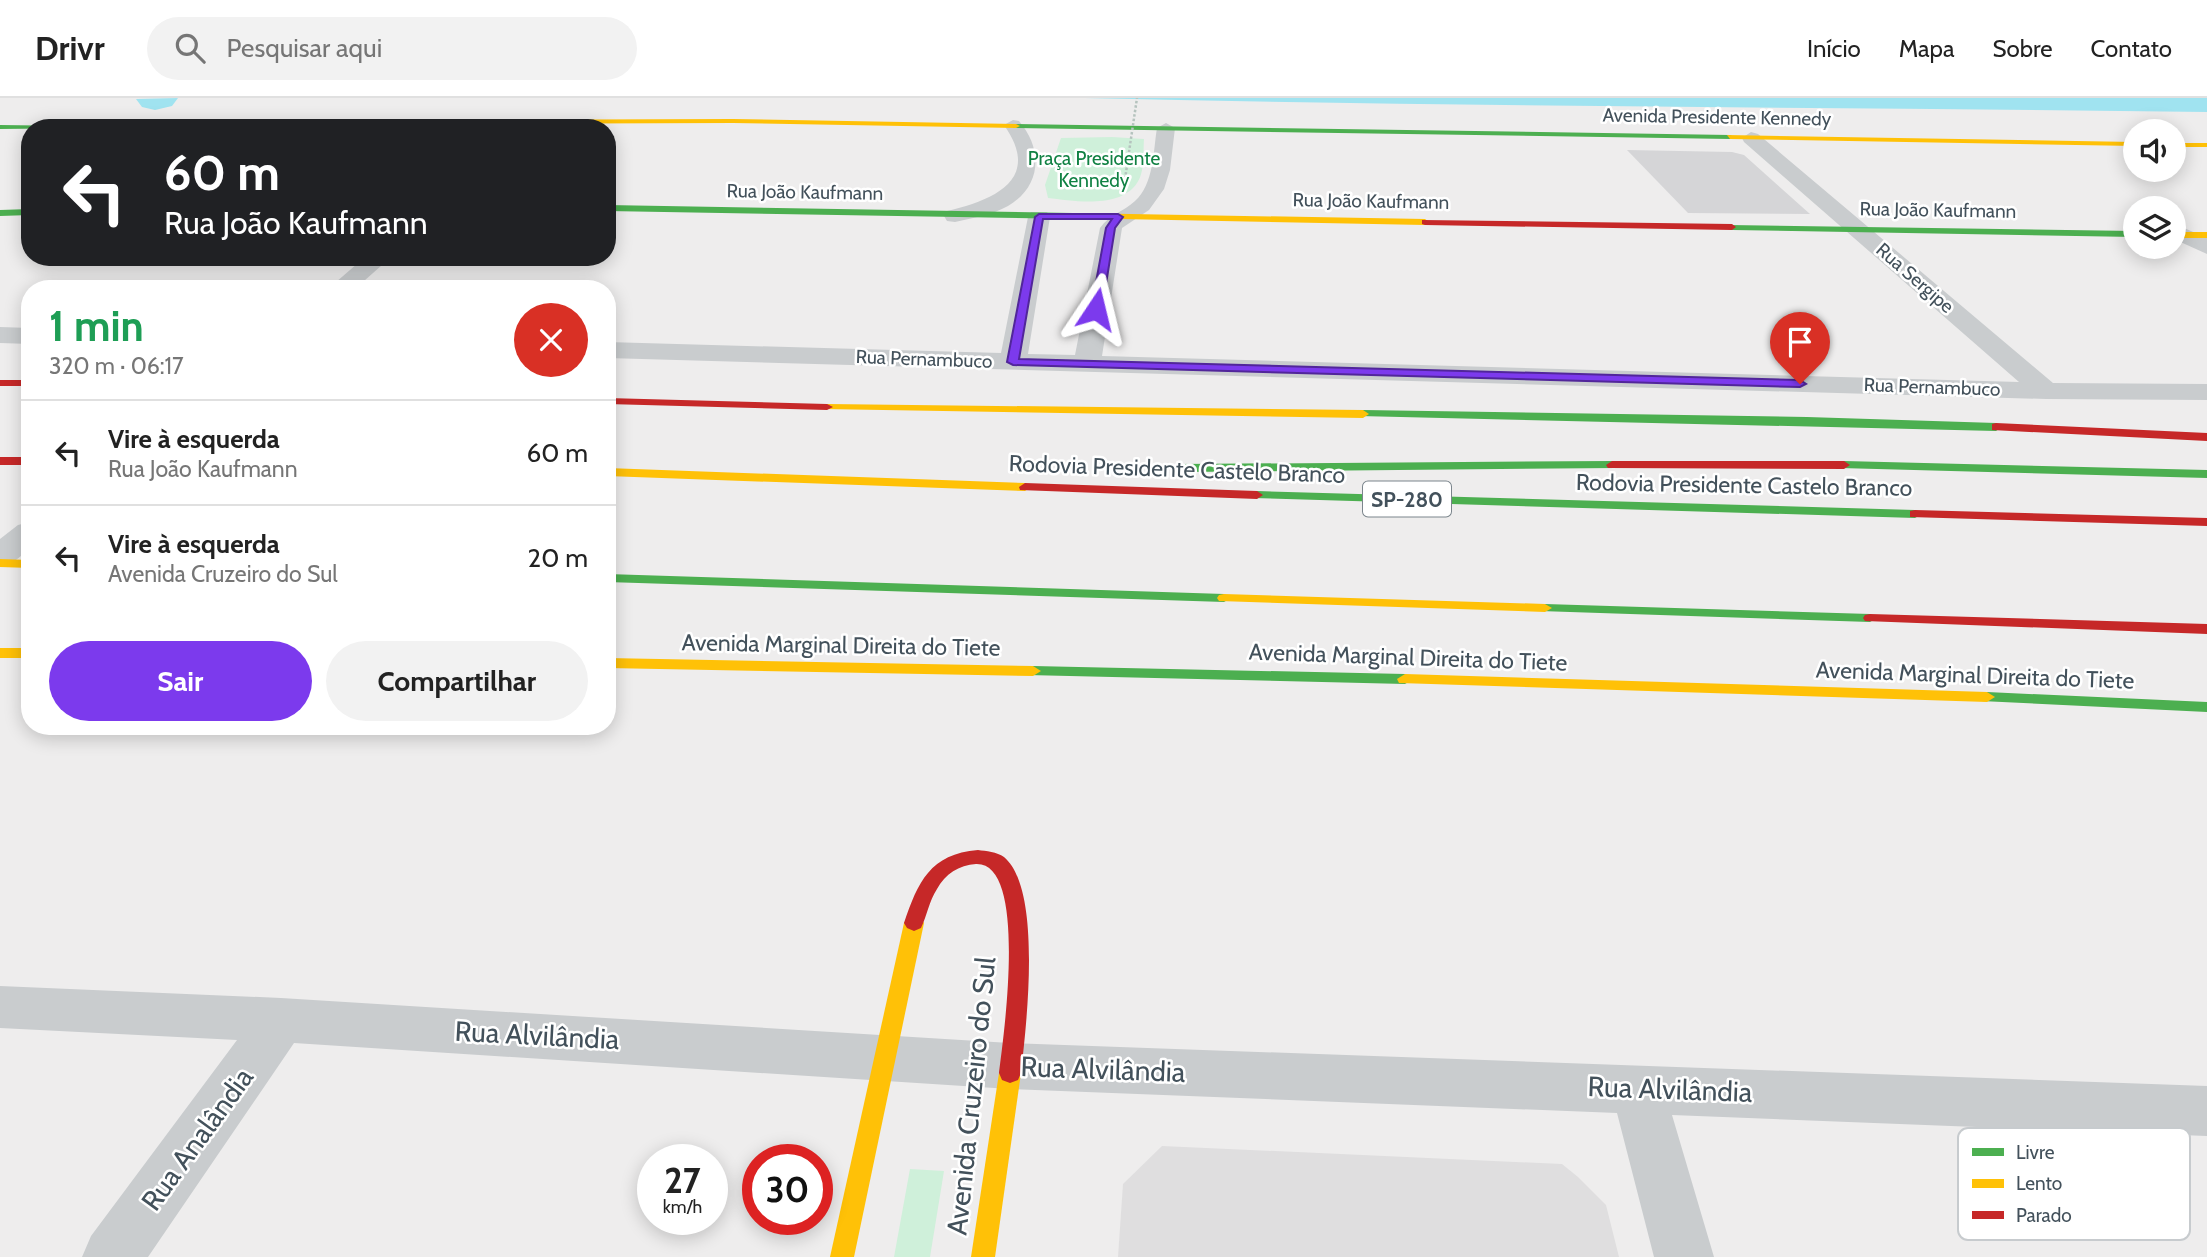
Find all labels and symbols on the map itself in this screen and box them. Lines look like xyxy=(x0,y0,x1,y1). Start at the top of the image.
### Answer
street label: Avenida Presidente Kennedy xyxy=(1602,104,1832,131)
park label: Praça Presidente Kennedy xyxy=(1028,147,1161,192)
street label: Rua João Kaufmann xyxy=(727,179,883,205)
street label: Rua João Kaufmann xyxy=(1293,188,1449,214)
street label: Rua João Kaufmann xyxy=(1860,197,2016,223)
street label: Rua Sergipe xyxy=(1871,238,1959,318)
position arrow xyxy=(1059,272,1133,346)
pin xyxy=(1770,312,1830,384)
street label: Rua Pernambuco xyxy=(855,345,993,373)
street label: Rua Pernambuco xyxy=(1863,373,2001,401)
street label: Rodovia Presidente Castelo Branco xyxy=(1008,449,1346,489)
street label: Rodovia Presidente Castelo Branco xyxy=(1576,468,1912,502)
road number: SP-280 xyxy=(1363,482,1451,516)
street label: Avenida Marginal Direita do Tiete xyxy=(681,628,1001,662)
street label: Avenida Marginal Direita do Tiete xyxy=(1248,637,1568,677)
street label: Avenida Marginal Direita do Tiete xyxy=(1815,655,2135,695)
street label: Avenida Cruzeiro do Sul xyxy=(939,955,1003,1237)
street label: Rua Alvilândia xyxy=(454,1014,621,1056)
street label: Rua Alvilândia xyxy=(1020,1049,1186,1089)
street label: Rua Analândia xyxy=(134,1061,260,1217)
street label: Rua Alvilândia xyxy=(1587,1069,1753,1109)
legend xyxy=(1958,1128,2190,1240)
text: Livre xyxy=(2016,1141,2055,1164)
speed limit sign: 30 xyxy=(742,1144,833,1235)
text: Lento xyxy=(2016,1172,2062,1195)
text: Parado xyxy=(2016,1204,2072,1227)

